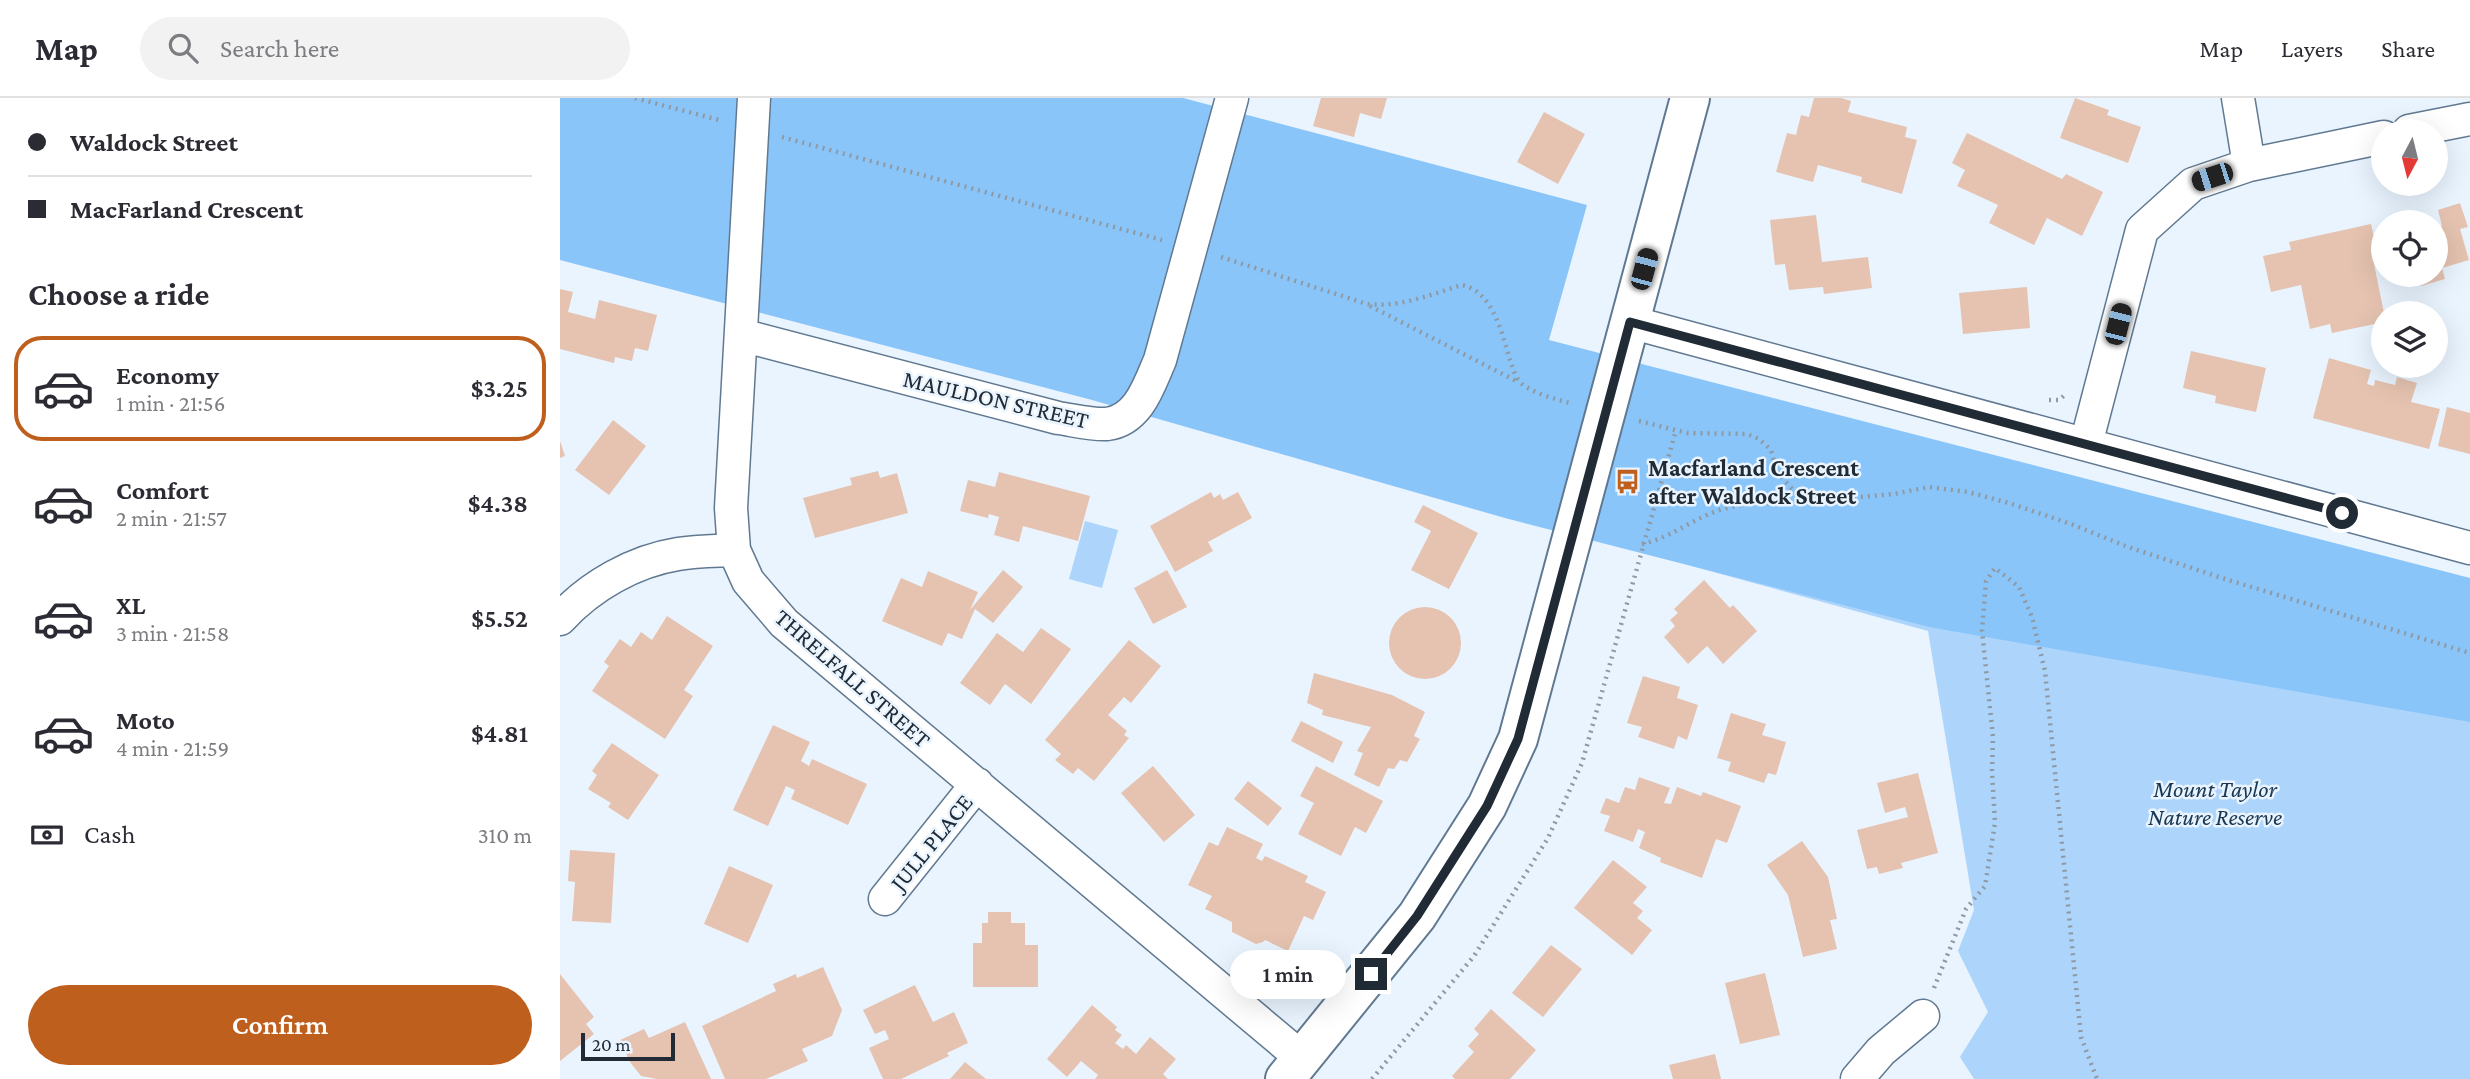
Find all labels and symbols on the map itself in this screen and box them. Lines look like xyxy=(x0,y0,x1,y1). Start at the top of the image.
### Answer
north arrow xyxy=(2371,119,2448,196)
car xyxy=(2189,161,2236,193)
car xyxy=(1629,246,1660,292)
car xyxy=(2103,301,2134,347)
street label: MAULDON STREET xyxy=(900,364,1092,434)
place label: Macfarland Crescent after Waldock Street xyxy=(1648,454,1859,509)
bus stop icon: Macfarland Crescent after Waldock Street xyxy=(1614,467,1642,495)
route start xyxy=(2326,497,2358,529)
street label: THRELFALL STREET xyxy=(770,603,936,753)
park label: Mount Taylor Nature Reserve xyxy=(2148,775,2282,830)
street label: JULL PLACE xyxy=(883,788,978,897)
callout: 1 min xyxy=(1231,950,1346,998)
route end xyxy=(1355,958,1387,990)
scale bar xyxy=(581,1030,676,1062)

